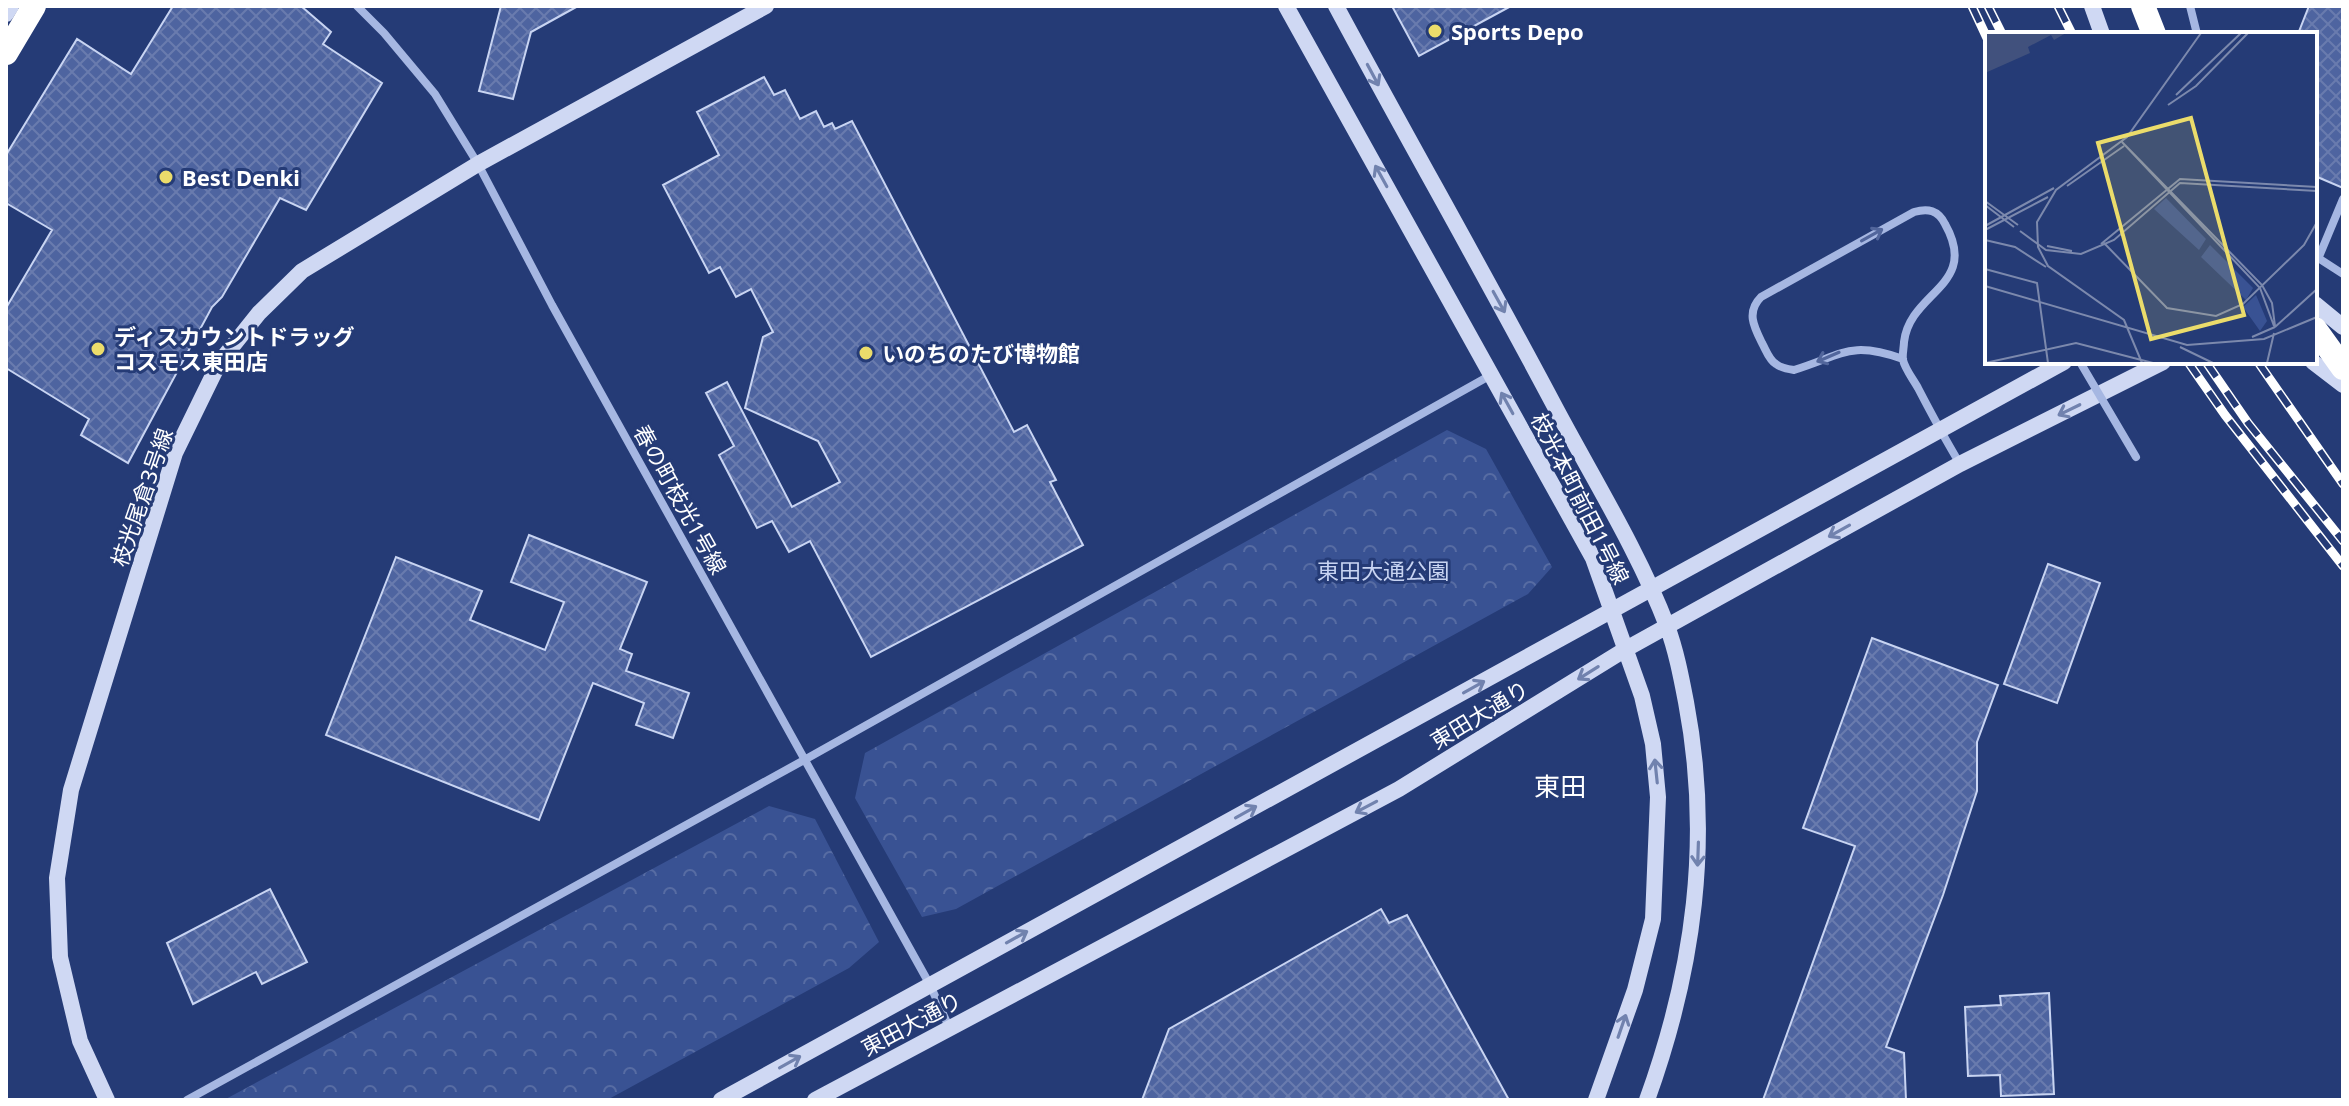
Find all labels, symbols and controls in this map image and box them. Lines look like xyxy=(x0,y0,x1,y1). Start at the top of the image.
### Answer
place label: Sports Depo xyxy=(1451,16,1584,46)
marker: Sports Depo xyxy=(1426,22,1444,40)
inset map xyxy=(1985,32,2317,364)
one-way arrow xyxy=(1366,63,1382,86)
place label: Best Denki xyxy=(182,162,300,192)
one-way arrow xyxy=(1373,165,1389,188)
marker: Best Denki xyxy=(157,168,175,186)
one-way arrow xyxy=(1860,227,1883,243)
one-way arrow xyxy=(1492,290,1507,314)
place label: ディスカウントドラッグ コスモス東田店 xyxy=(114,321,354,376)
place label: いのちのたび博物館 xyxy=(882,338,1080,368)
marker: ディスカウントドラッグ コスモス東田店 xyxy=(89,340,107,358)
marker: いのちのたび博物館 xyxy=(857,344,875,362)
one-way arrow xyxy=(1816,350,1841,365)
one-way arrow xyxy=(1499,392,1514,416)
one-way arrow xyxy=(2057,403,2081,418)
street label: 枝光本町前田1号線 xyxy=(1525,407,1637,589)
street label: 春の町枝光1号線 xyxy=(627,419,735,579)
street label: 枝光尾倉3号線 xyxy=(103,424,179,570)
one-way arrow xyxy=(1827,524,1851,539)
park label: 東田大通公園 xyxy=(1317,555,1449,585)
one-way arrow xyxy=(1578,665,1600,682)
street label: 東田大通り xyxy=(1424,673,1534,755)
one-way arrow xyxy=(1461,679,1485,695)
one-way arrow xyxy=(1648,758,1663,785)
district label: 東田 xyxy=(1534,768,1586,804)
one-way arrow xyxy=(1354,799,1378,815)
one-way arrow xyxy=(1233,804,1257,819)
one-way arrow xyxy=(1690,840,1706,867)
one-way arrow xyxy=(1005,929,1029,944)
street label: 東田大通り xyxy=(855,984,967,1062)
one-way arrow xyxy=(1616,1015,1630,1039)
one-way arrow xyxy=(777,1054,801,1069)

